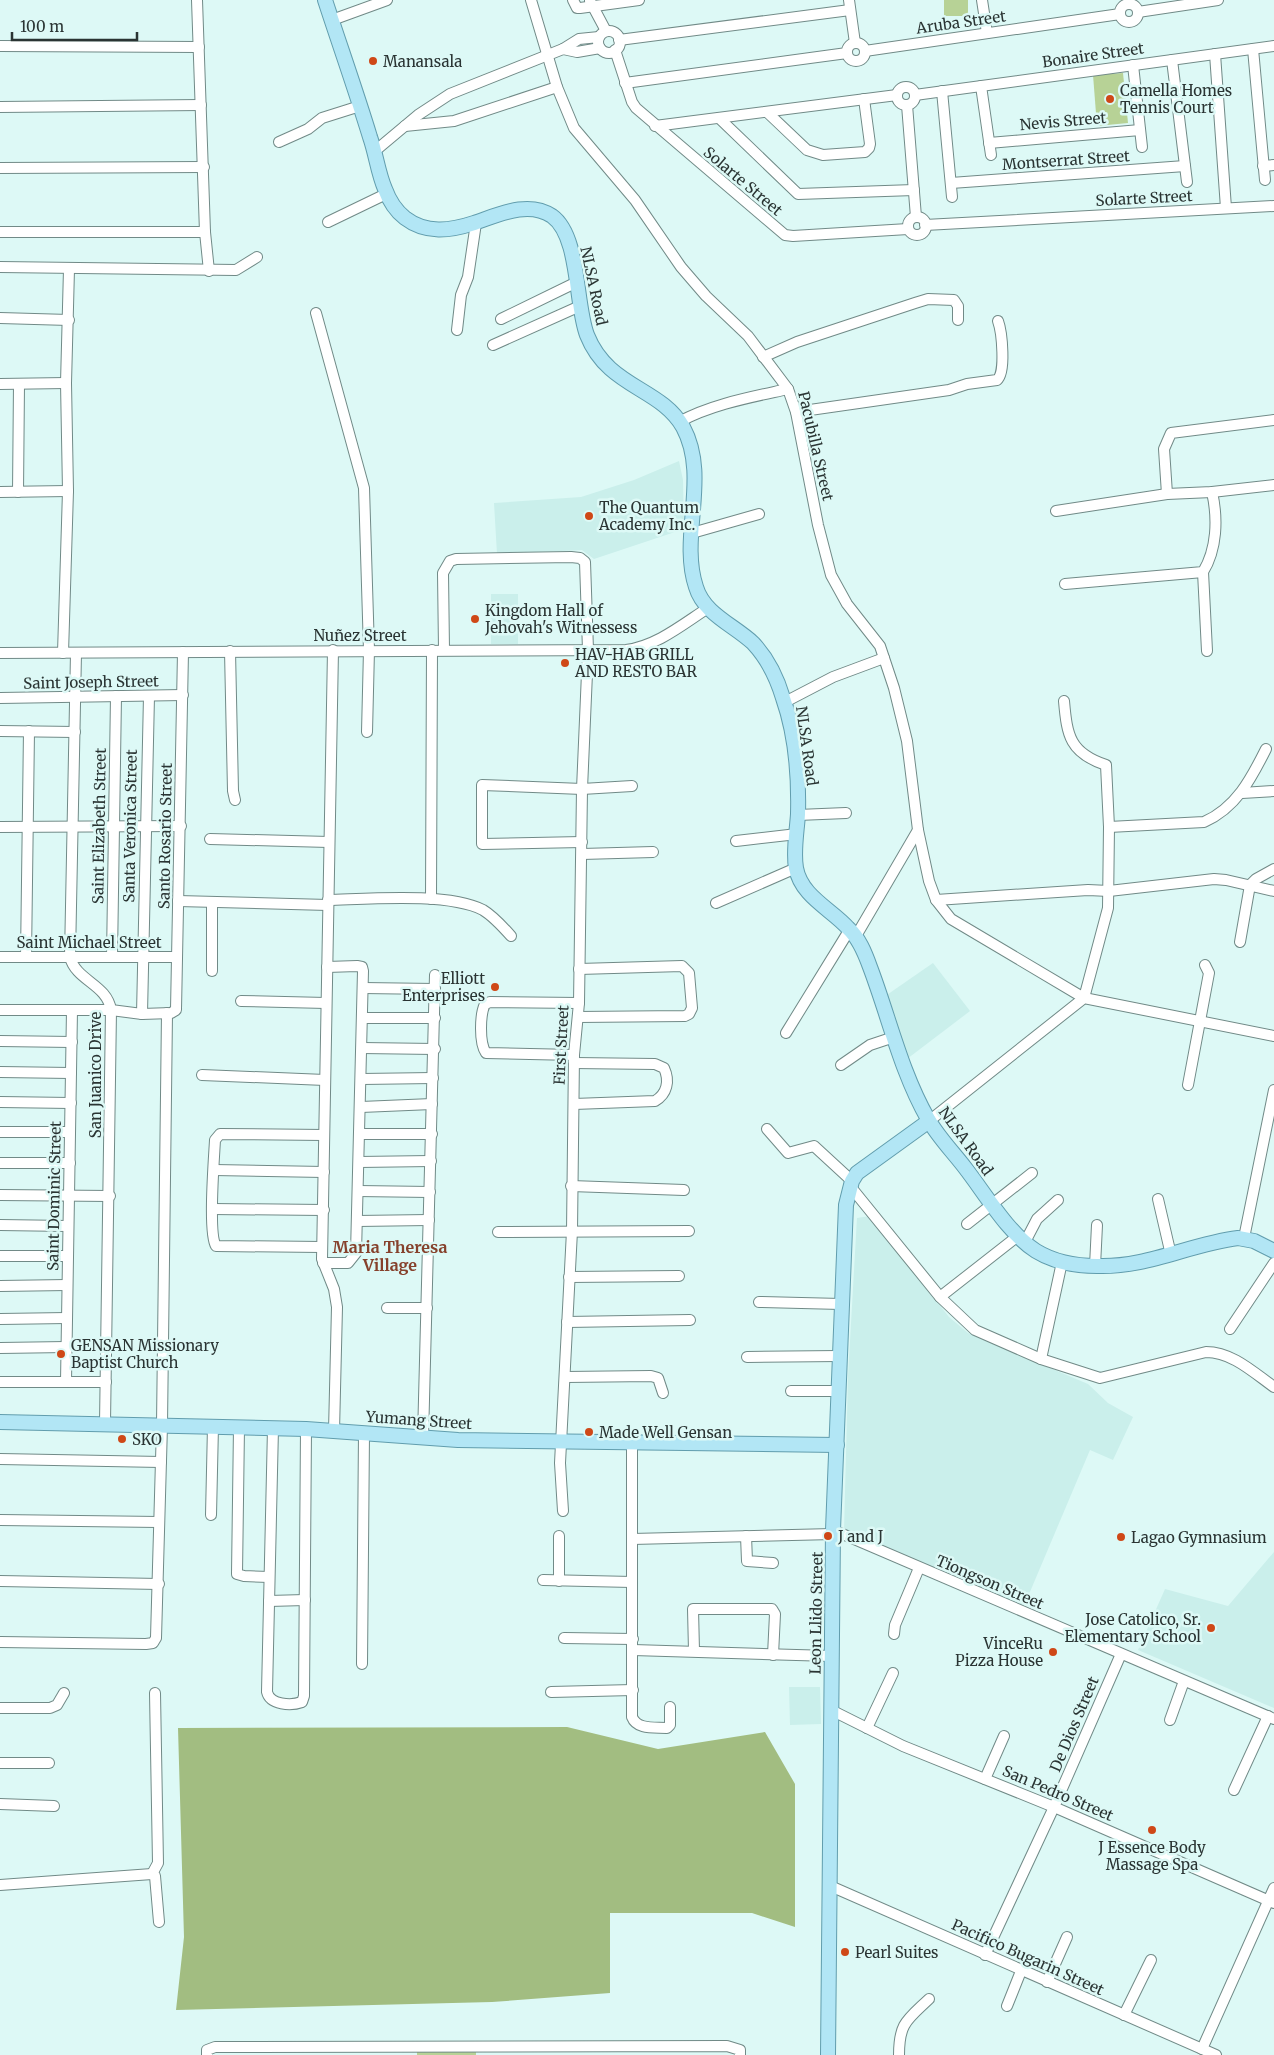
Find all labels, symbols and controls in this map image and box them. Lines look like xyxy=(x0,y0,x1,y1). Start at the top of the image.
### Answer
street label: Aruba Street xyxy=(914,6,1007,38)
scale bar xyxy=(12,10,138,42)
text: 100 m xyxy=(20,17,64,36)
street label: Bonaire Street xyxy=(1041,38,1145,72)
place label: Manansala xyxy=(383,52,462,71)
marker: Manansala xyxy=(367,55,379,67)
place label: Camella Homes Tennis Court xyxy=(1120,81,1232,117)
marker: Camella Homes Tennis Court xyxy=(1104,93,1116,105)
street label: Nevis Street xyxy=(1019,108,1107,134)
street label: Solarte Street xyxy=(700,143,786,220)
street label: Montserrat Street xyxy=(1002,146,1131,174)
street label: Solarte Street xyxy=(1095,186,1193,210)
street label: NLSA Road xyxy=(576,245,612,327)
street label: Pacubilla Street xyxy=(794,389,838,503)
place label: The Quantum Academy Inc. xyxy=(598,498,699,534)
marker: The Quantum Academy Inc. xyxy=(583,510,595,522)
place label: Kingdom Hall of Jehovah's Witnessess xyxy=(484,601,637,637)
marker: Kingdom Hall of Jehovah's Witnessess xyxy=(469,613,481,625)
street label: Nuñez Street xyxy=(313,626,407,645)
place label: HAV-HAB GRILL AND RESTO BAR xyxy=(574,645,697,681)
marker: HAV-HAB GRILL AND RESTO BAR xyxy=(559,657,571,669)
street label: Saint Joseph Street xyxy=(23,671,159,693)
street label: NLSA Road xyxy=(792,705,822,787)
street label: Saint Elizabeth Street xyxy=(88,748,110,904)
street label: Santa Veronica Street xyxy=(119,749,141,903)
street label: Santo Rosario Street xyxy=(154,763,176,909)
street label: Saint Michael Street xyxy=(16,933,162,952)
place label: Elliott Enterprises xyxy=(402,969,485,1005)
marker: Elliott Enterprises xyxy=(489,981,501,993)
street label: First Street xyxy=(549,1004,573,1085)
street label: San Juanico Drive xyxy=(86,1012,105,1138)
street label: NLSA Road xyxy=(935,1103,997,1179)
street label: Saint Dominic Street xyxy=(43,1121,65,1271)
district label: Maria Theresa Village xyxy=(333,1237,447,1275)
place label: GENSAN Missionary Baptist Church xyxy=(71,1336,219,1372)
marker: GENSAN Missionary Baptist Church xyxy=(55,1348,67,1360)
street label: Yumang Street xyxy=(364,1407,473,1433)
place label: Made Well Gensan xyxy=(599,1423,732,1442)
marker: Made Well Gensan xyxy=(583,1426,595,1438)
place label: SKO xyxy=(132,1430,162,1449)
marker: SKO xyxy=(116,1433,128,1445)
place label: J and J xyxy=(837,1527,884,1546)
place label: Lagao Gymnasium xyxy=(1131,1528,1267,1547)
marker: J and J xyxy=(822,1530,834,1542)
marker: Lagao Gymnasium xyxy=(1115,1531,1127,1543)
street label: Leon Llido Street xyxy=(805,1551,827,1675)
street label: Tiongson Street xyxy=(933,1551,1047,1613)
place label: Jose Catolico, Sr. Elementary School xyxy=(1064,1610,1201,1646)
marker: Jose Catolico, Sr. Elementary School xyxy=(1205,1622,1217,1634)
place label: VinceRu Pizza House xyxy=(955,1634,1043,1670)
marker: VinceRu Pizza House xyxy=(1047,1646,1059,1658)
street label: De Dios Street xyxy=(1045,1673,1103,1774)
street label: San Pedro Street xyxy=(1000,1761,1116,1825)
marker: J Essence Body Massage Spa xyxy=(1146,1824,1158,1836)
place label: J Essence Body Massage Spa xyxy=(1097,1838,1206,1874)
street label: Pacifico Bugarin Street xyxy=(949,1915,1107,1999)
place label: Pearl Suites xyxy=(855,1943,938,1962)
marker: Pearl Suites xyxy=(839,1946,851,1958)

